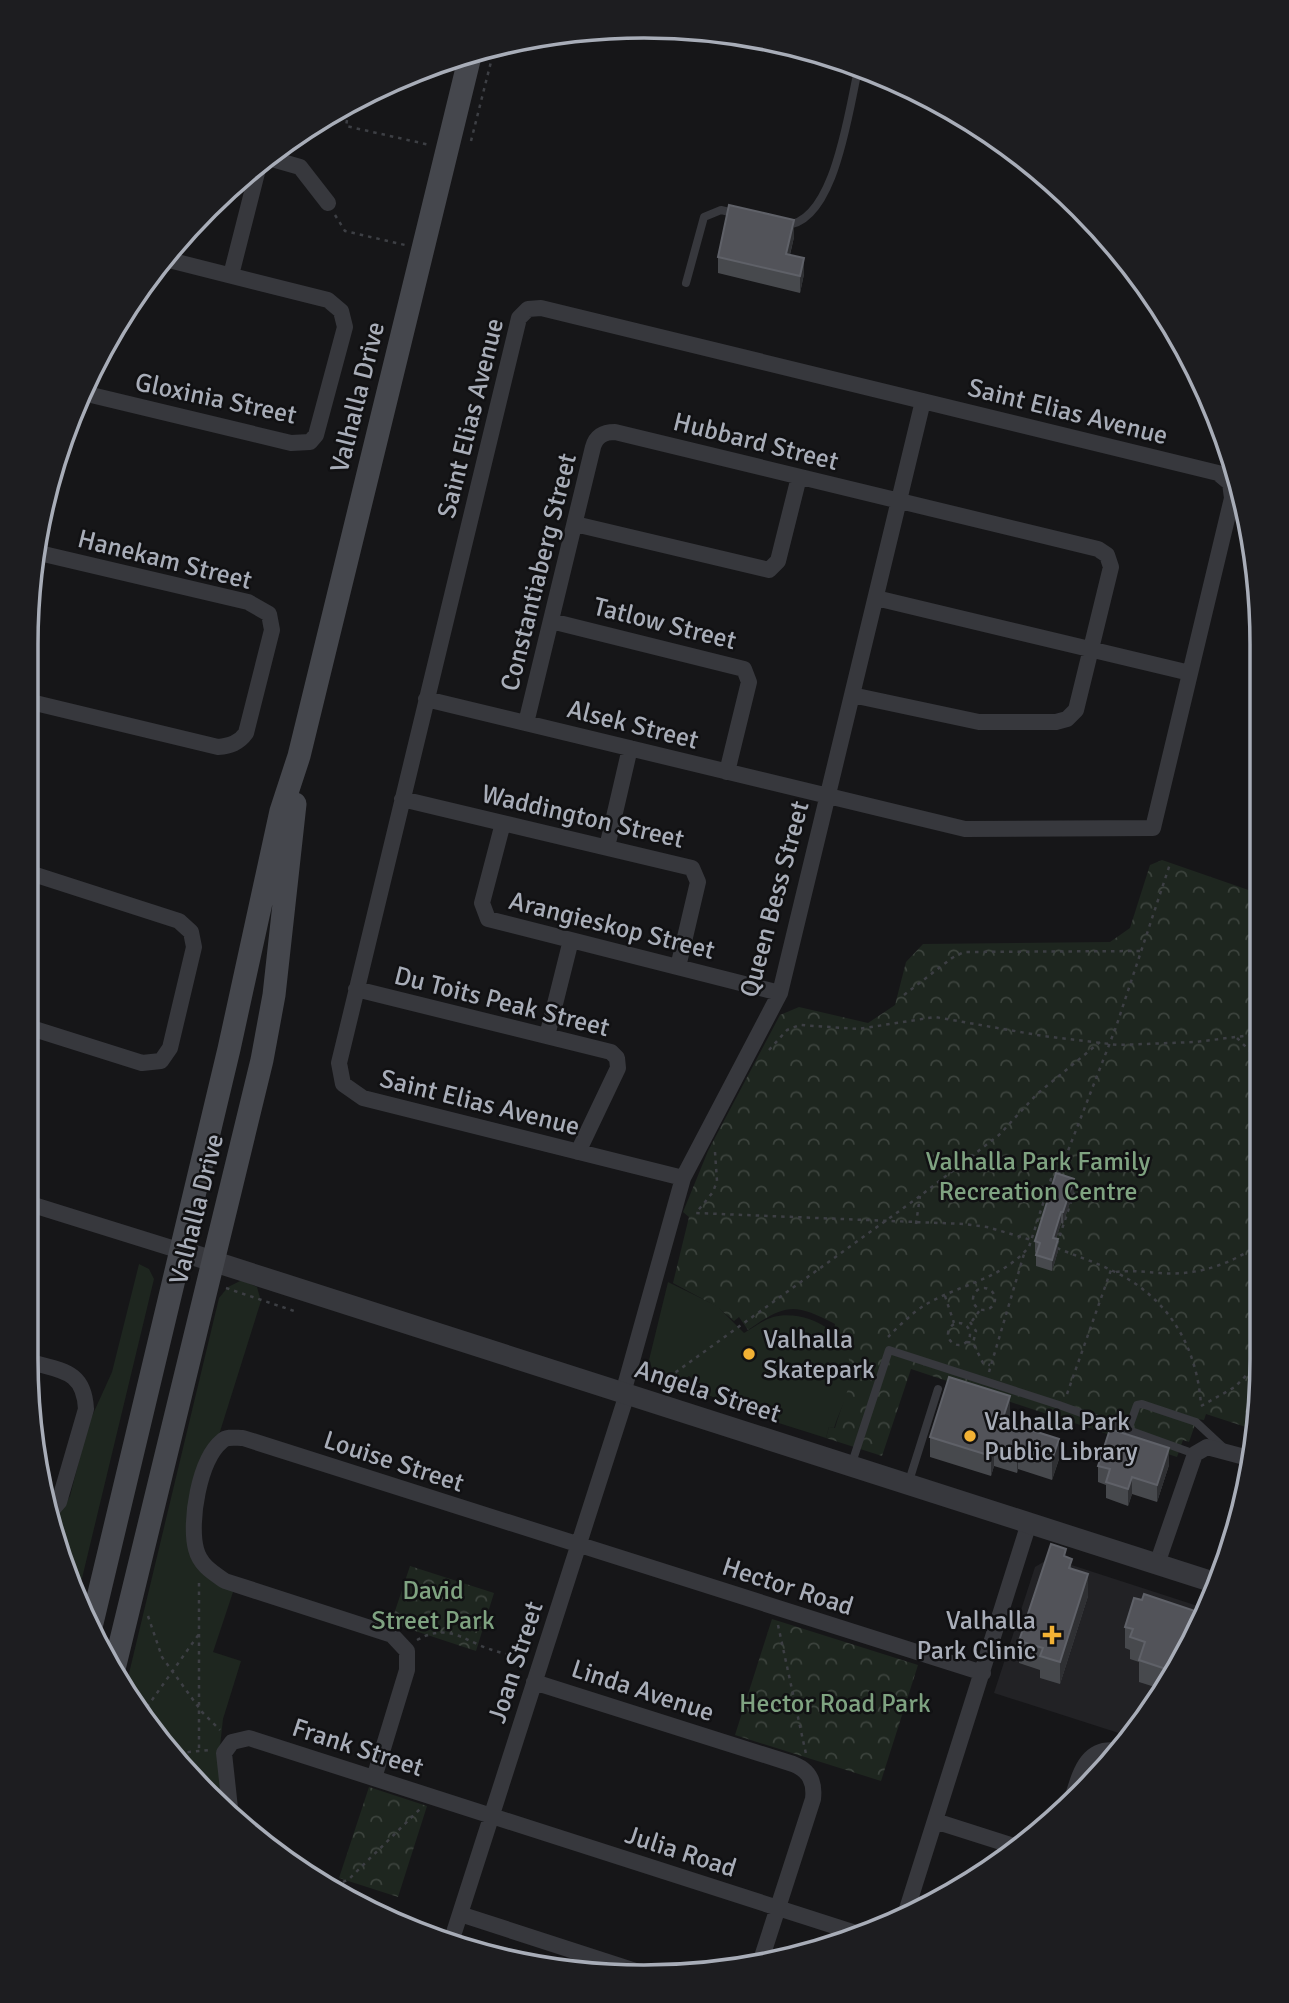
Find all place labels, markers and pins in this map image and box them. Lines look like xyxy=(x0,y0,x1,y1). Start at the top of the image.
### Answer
place label: Valhalla Skatepark xyxy=(763,1324,875,1386)
marker: Valhalla Skatepark xyxy=(741,1346,757,1362)
place label: Valhalla Park Public Library xyxy=(984,1406,1138,1468)
marker: Valhalla Park Public Library xyxy=(962,1428,978,1444)
place label: Valhalla Park Clinic xyxy=(917,1605,1036,1667)
marker: Valhalla Park Clinic xyxy=(1042,1625,1062,1645)

